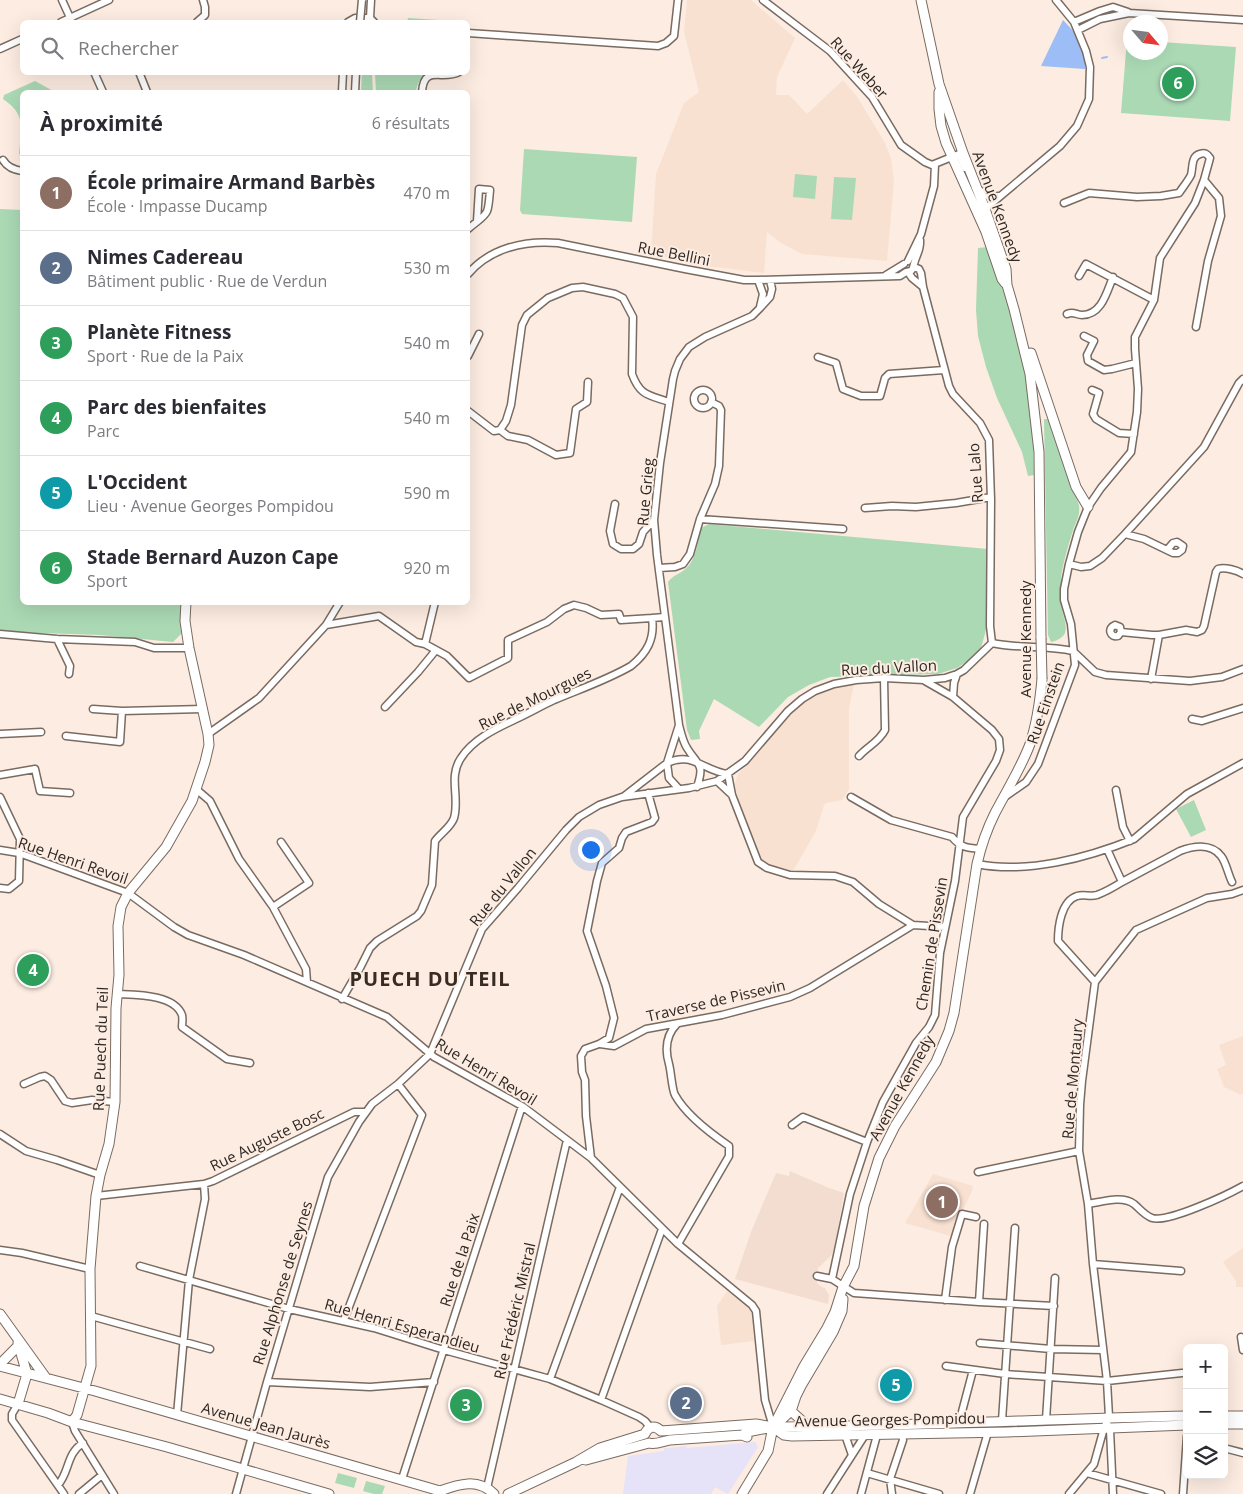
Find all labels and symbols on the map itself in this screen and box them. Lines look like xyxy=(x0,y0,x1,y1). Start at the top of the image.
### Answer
north arrow xyxy=(1123,15,1168,60)
street label: Rue Weber xyxy=(827,32,893,103)
pin: 6 xyxy=(1162,64,1194,102)
street label: Avenue Kennedy xyxy=(968,148,1028,266)
street label: Rue Bellini xyxy=(636,236,712,270)
street label: Rue Lalo xyxy=(963,443,987,504)
street label: Rue Grieg xyxy=(632,457,658,527)
street label: Avenue Kennedy xyxy=(1015,580,1035,698)
street label: Rue du Vallon xyxy=(840,654,937,680)
street label: Rue Einstein xyxy=(1022,659,1069,747)
street label: Rue de Mourgues xyxy=(475,662,594,734)
street label: Rue Henri Revoil xyxy=(16,832,131,888)
your location xyxy=(578,837,604,863)
street label: Rue du Vallon xyxy=(464,843,540,930)
street label: Chemin de Pissevin xyxy=(911,875,951,1012)
pin: 4 xyxy=(17,951,49,989)
district label: PUECH DU TEIL xyxy=(350,965,510,992)
street label: Traverse de Pissevin xyxy=(644,974,787,1026)
street label: Rue Puech du Teil xyxy=(88,987,112,1111)
street label: Rue de Montaury xyxy=(1057,1018,1087,1140)
street label: Avenue Kennedy xyxy=(864,1031,939,1144)
street label: Rue Henri Revoil xyxy=(432,1033,541,1109)
street label: Rue Auguste Bosc xyxy=(206,1103,327,1175)
pin: 1 xyxy=(926,1183,958,1221)
street label: Rue Alphonse de Seynes xyxy=(248,1198,317,1367)
street label: Rue de la Paix xyxy=(435,1210,484,1309)
street label: Rue Frédéric Mistral xyxy=(489,1240,539,1381)
street label: Rue Henri Esperandieu xyxy=(322,1293,482,1357)
pin: 5 xyxy=(880,1366,912,1404)
pin: 2 xyxy=(670,1384,702,1422)
pin: 3 xyxy=(450,1386,482,1424)
street label: Avenue Jean Jaurès xyxy=(199,1397,333,1453)
street label: Avenue Georges Pompidou xyxy=(795,1407,985,1431)

